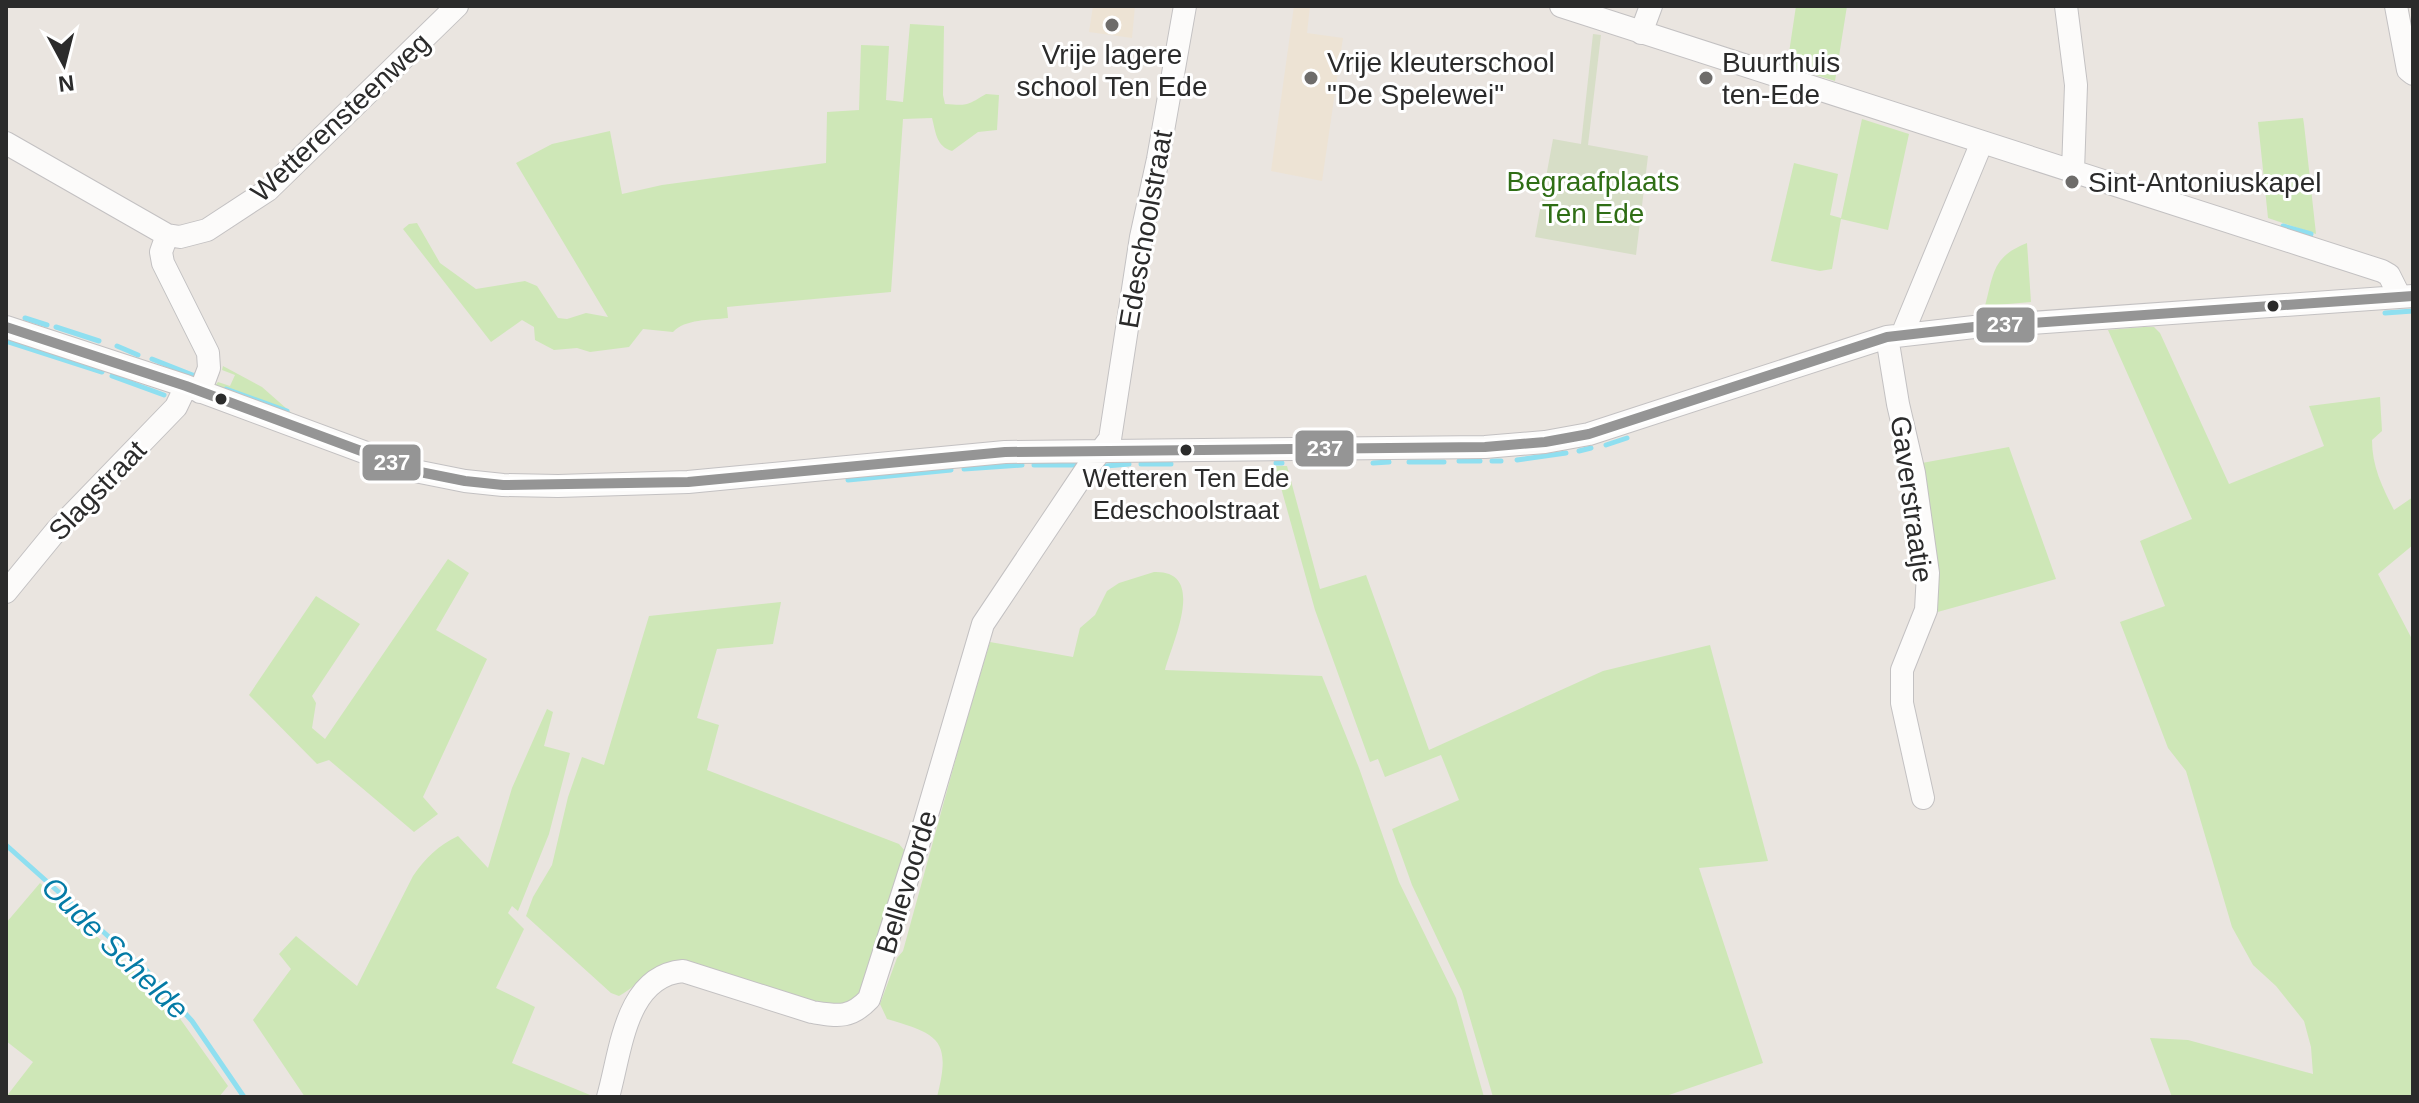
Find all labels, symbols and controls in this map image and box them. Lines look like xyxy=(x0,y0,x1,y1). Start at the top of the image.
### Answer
marker: Vrije lagere school Ten Ede xyxy=(1103,16,1121,34)
north arrow xyxy=(24,24,104,104)
street label: Wetterensteenweg xyxy=(245,27,436,208)
place label: Vrije lagere school Ten Ede xyxy=(1017,39,1207,102)
place label: Vrije kleuterschool "De Spelewei" xyxy=(1327,47,1555,110)
place label: Buurthuis ten-Ede xyxy=(1722,47,1840,110)
marker: Vrije kleuterschool "De Spelewei" xyxy=(1302,69,1320,87)
marker: Buurthuis ten-Ede xyxy=(1697,69,1715,87)
text: N xyxy=(57,70,76,97)
street label: Edeschoolstraat xyxy=(1113,127,1178,331)
park label: Begraafplaats Ten Ede xyxy=(1507,166,1679,229)
place label: Sint-Antoniuskapel xyxy=(2088,167,2321,198)
marker: Sint-Antoniuskapel xyxy=(2063,173,2081,191)
unlabelled marker xyxy=(2265,298,2281,314)
line badge: 237 xyxy=(1975,306,2036,344)
text: 237 xyxy=(1987,312,2023,337)
unlabelled marker xyxy=(213,391,229,407)
street label: Gaverstraatje xyxy=(1884,414,1939,584)
line badge: 237 xyxy=(1294,429,1355,468)
street label: Slagstraat xyxy=(42,434,152,546)
text: 237 xyxy=(1307,436,1343,461)
marker: Wetteren Ten Ede Edeschoolstraat xyxy=(1178,442,1194,458)
line badge: 237 xyxy=(361,443,422,482)
text: 237 xyxy=(374,450,410,475)
place label: Wetteren Ten Ede Edeschoolstraat xyxy=(1082,463,1290,525)
street label: Bellevoorde xyxy=(870,807,943,957)
water label: Oude Schelde xyxy=(35,870,195,1026)

